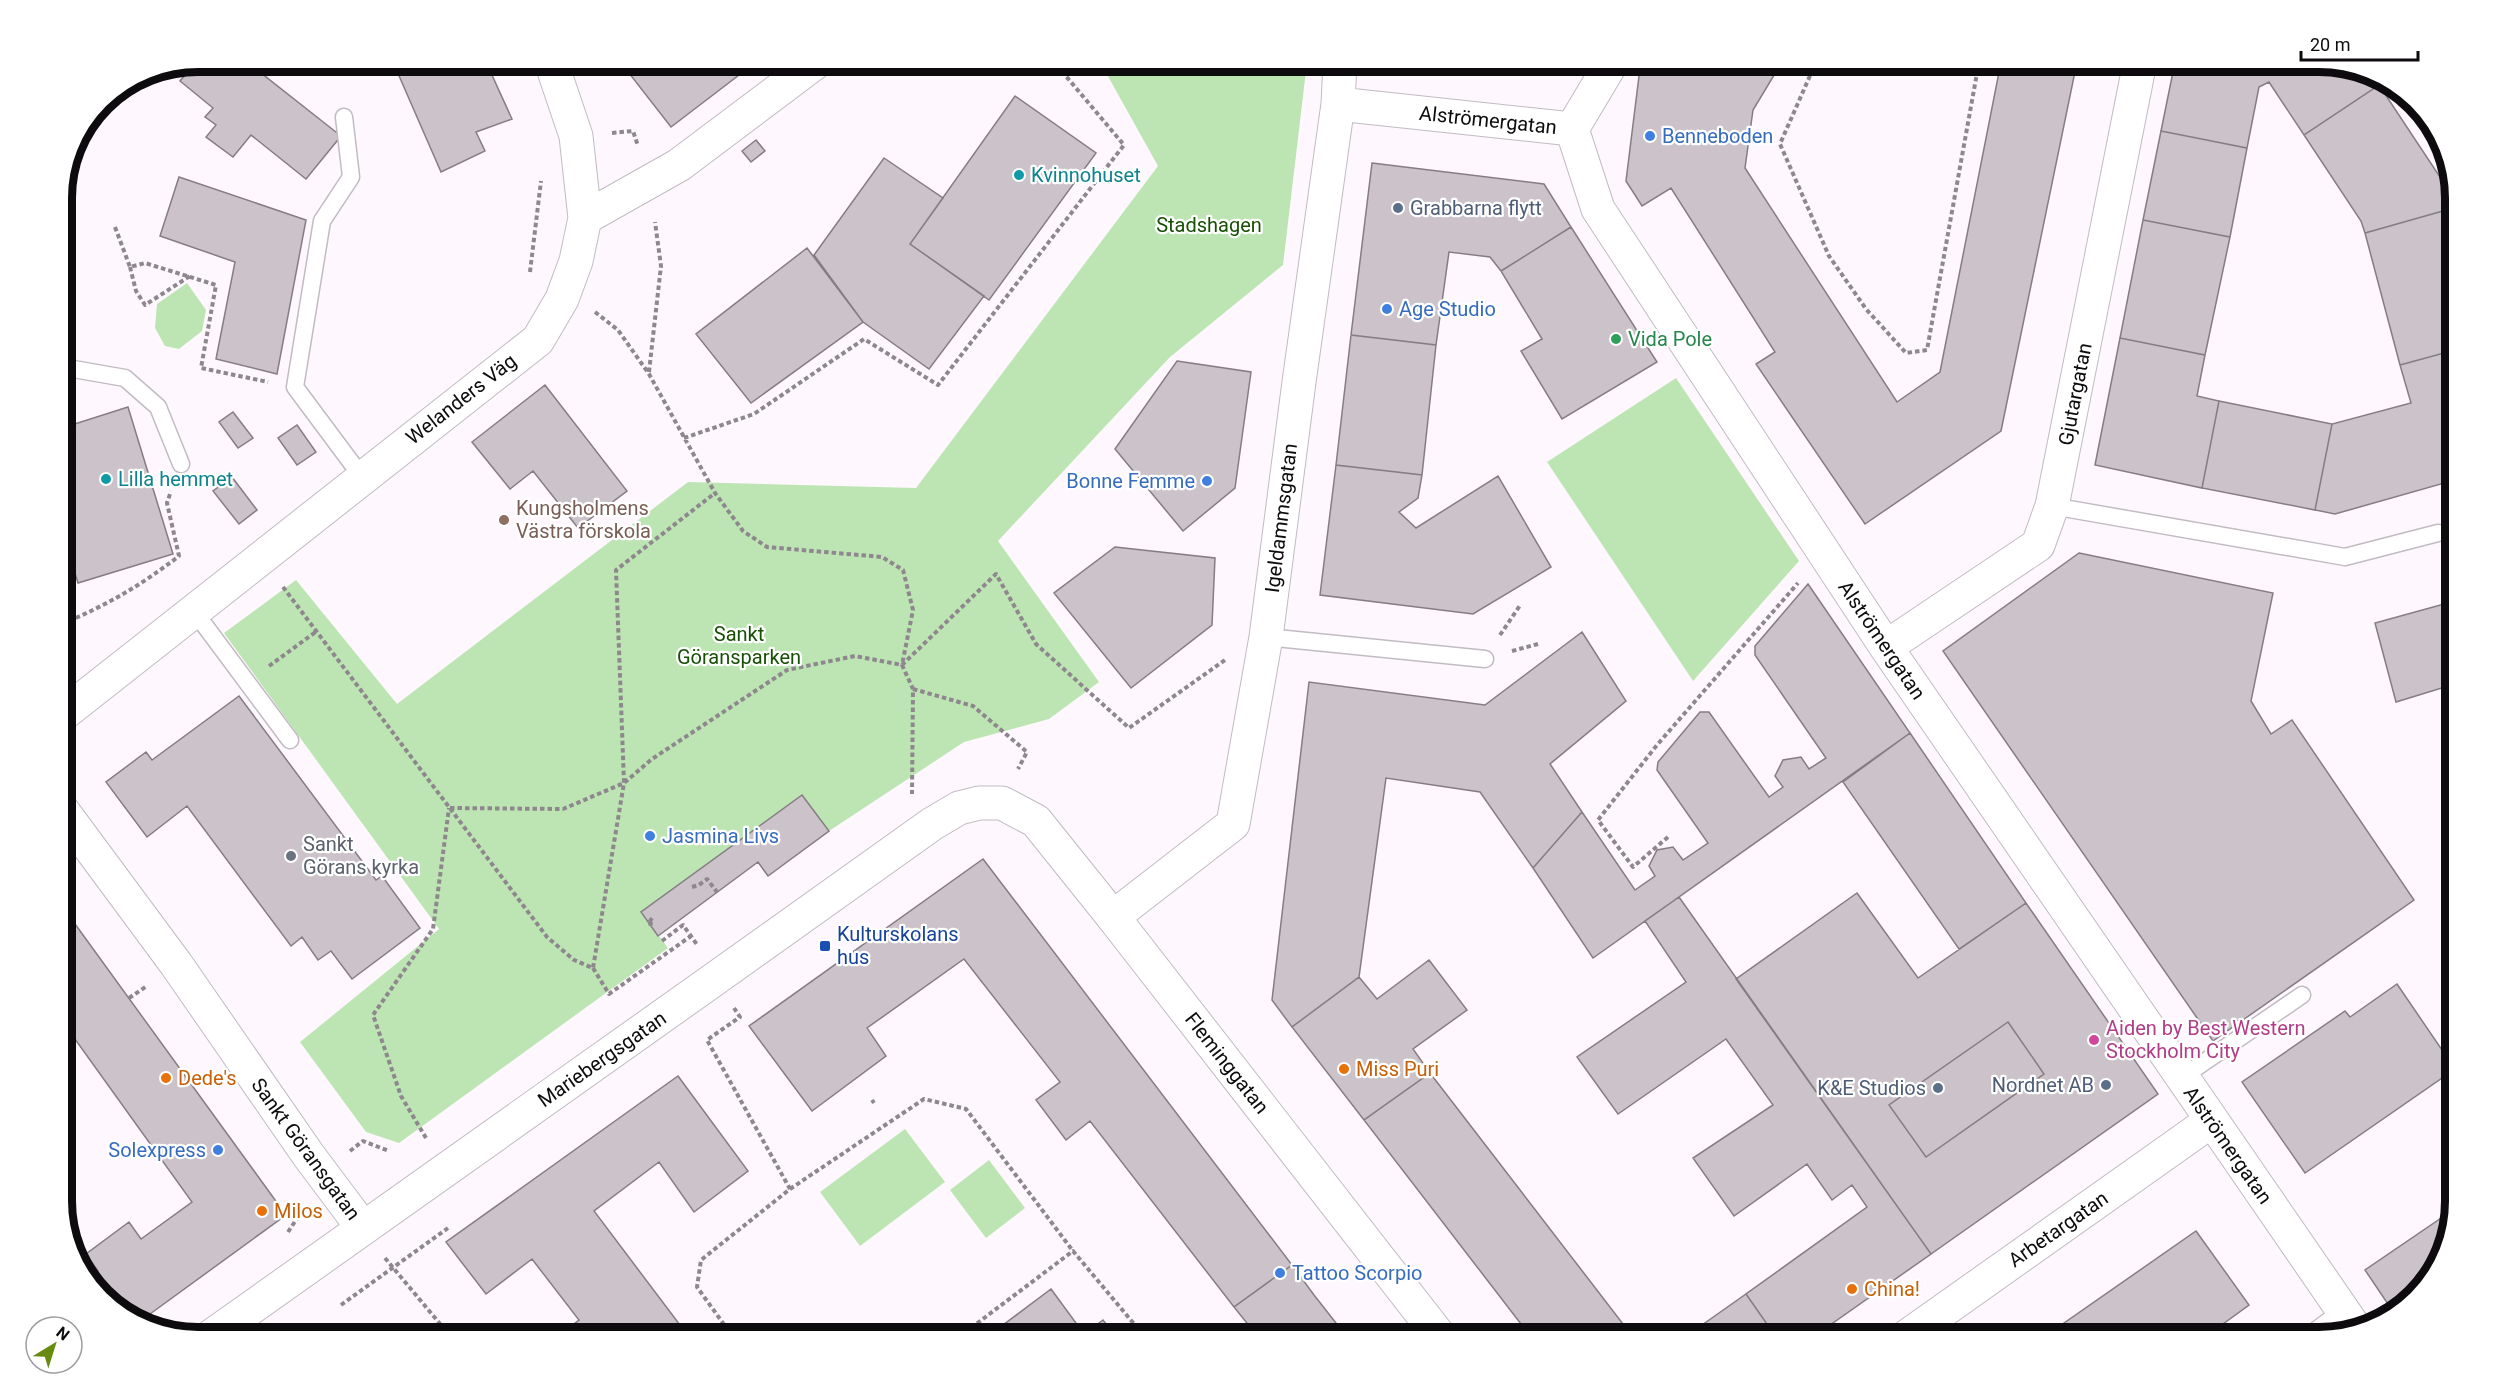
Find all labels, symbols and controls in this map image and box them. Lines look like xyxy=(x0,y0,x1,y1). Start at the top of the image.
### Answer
scale bar xyxy=(2301,24,2418,62)
text: 20 m xyxy=(2310,34,2350,55)
street label: Alströmergatan xyxy=(1418,101,1558,139)
place label: Benneboden xyxy=(1662,124,1773,148)
marker: Benneboden xyxy=(1643,129,1657,143)
place label: Kvinnohuset xyxy=(1031,163,1141,187)
marker: Kvinnohuset xyxy=(1012,168,1026,182)
place label: Grabbarna flytt xyxy=(1410,196,1542,220)
marker: Grabbarna flytt xyxy=(1391,201,1405,215)
park label: Stadshagen xyxy=(1156,213,1262,237)
place label: Age Studio xyxy=(1399,297,1496,321)
marker: Age Studio xyxy=(1380,302,1394,316)
place label: Vida Pole xyxy=(1628,327,1712,351)
marker: Vida Pole xyxy=(1609,332,1623,346)
street label: Gjutargatan xyxy=(2053,341,2097,447)
street label: Welanders Väg xyxy=(401,349,521,449)
street label: Igeldammsgatan xyxy=(1260,442,1302,594)
place label: Lilla hemmet xyxy=(118,467,233,491)
place label: Bonne Femme xyxy=(1066,469,1195,493)
marker: Lilla hemmet xyxy=(99,472,113,486)
marker: Bonne Femme xyxy=(1200,474,1214,488)
place label: Kungsholmens Västra förskola xyxy=(516,496,651,543)
marker: Kungsholmens Västra förskola xyxy=(497,513,511,527)
street label: Alströmergatan xyxy=(1833,576,1931,704)
park label: Sankt Göransparken xyxy=(677,622,801,669)
place label: Jasmina Livs xyxy=(662,824,779,848)
marker: Jasmina Livs xyxy=(643,829,657,843)
place label: Sankt Görans kyrka xyxy=(303,832,419,879)
marker: Sankt Görans kyrka xyxy=(284,849,298,863)
place label: Kulturskolans hus xyxy=(837,922,959,969)
marker: Kulturskolans hus xyxy=(818,939,832,953)
street label: Mariebergsgatan xyxy=(533,1006,671,1112)
street label: Fleminggatan xyxy=(1180,1008,1274,1118)
place label: Aiden by Best Western Stockholm City xyxy=(2106,1016,2306,1063)
marker: Aiden by Best Western Stockholm City xyxy=(2087,1033,2101,1047)
place label: Miss Puri xyxy=(1356,1057,1439,1081)
marker: Miss Puri xyxy=(1337,1062,1351,1076)
place label: Dede's xyxy=(178,1066,237,1090)
marker: Dede's xyxy=(159,1071,173,1085)
street label: Sankt Göransgatan xyxy=(246,1073,366,1225)
place label: Nordnet AB xyxy=(1992,1073,2094,1097)
place label: K&E Studios xyxy=(1817,1076,1926,1100)
marker: Nordnet AB xyxy=(2099,1078,2113,1092)
marker: K&E Studios xyxy=(1931,1081,1945,1095)
street label: Alströmergatan xyxy=(2179,1082,2277,1208)
place label: Solexpress xyxy=(108,1138,206,1162)
marker: Solexpress xyxy=(211,1143,225,1157)
street label: Arbetargatan xyxy=(2004,1186,2112,1272)
place label: Milos xyxy=(274,1199,323,1223)
marker: Milos xyxy=(255,1204,269,1218)
place label: Tattoo Scorpio xyxy=(1292,1261,1422,1285)
marker: Tattoo Scorpio xyxy=(1273,1266,1287,1280)
place label: China! xyxy=(1864,1277,1920,1301)
marker: China! xyxy=(1845,1282,1859,1296)
north arrow xyxy=(24,1315,84,1375)
text: N xyxy=(53,1323,73,1345)

